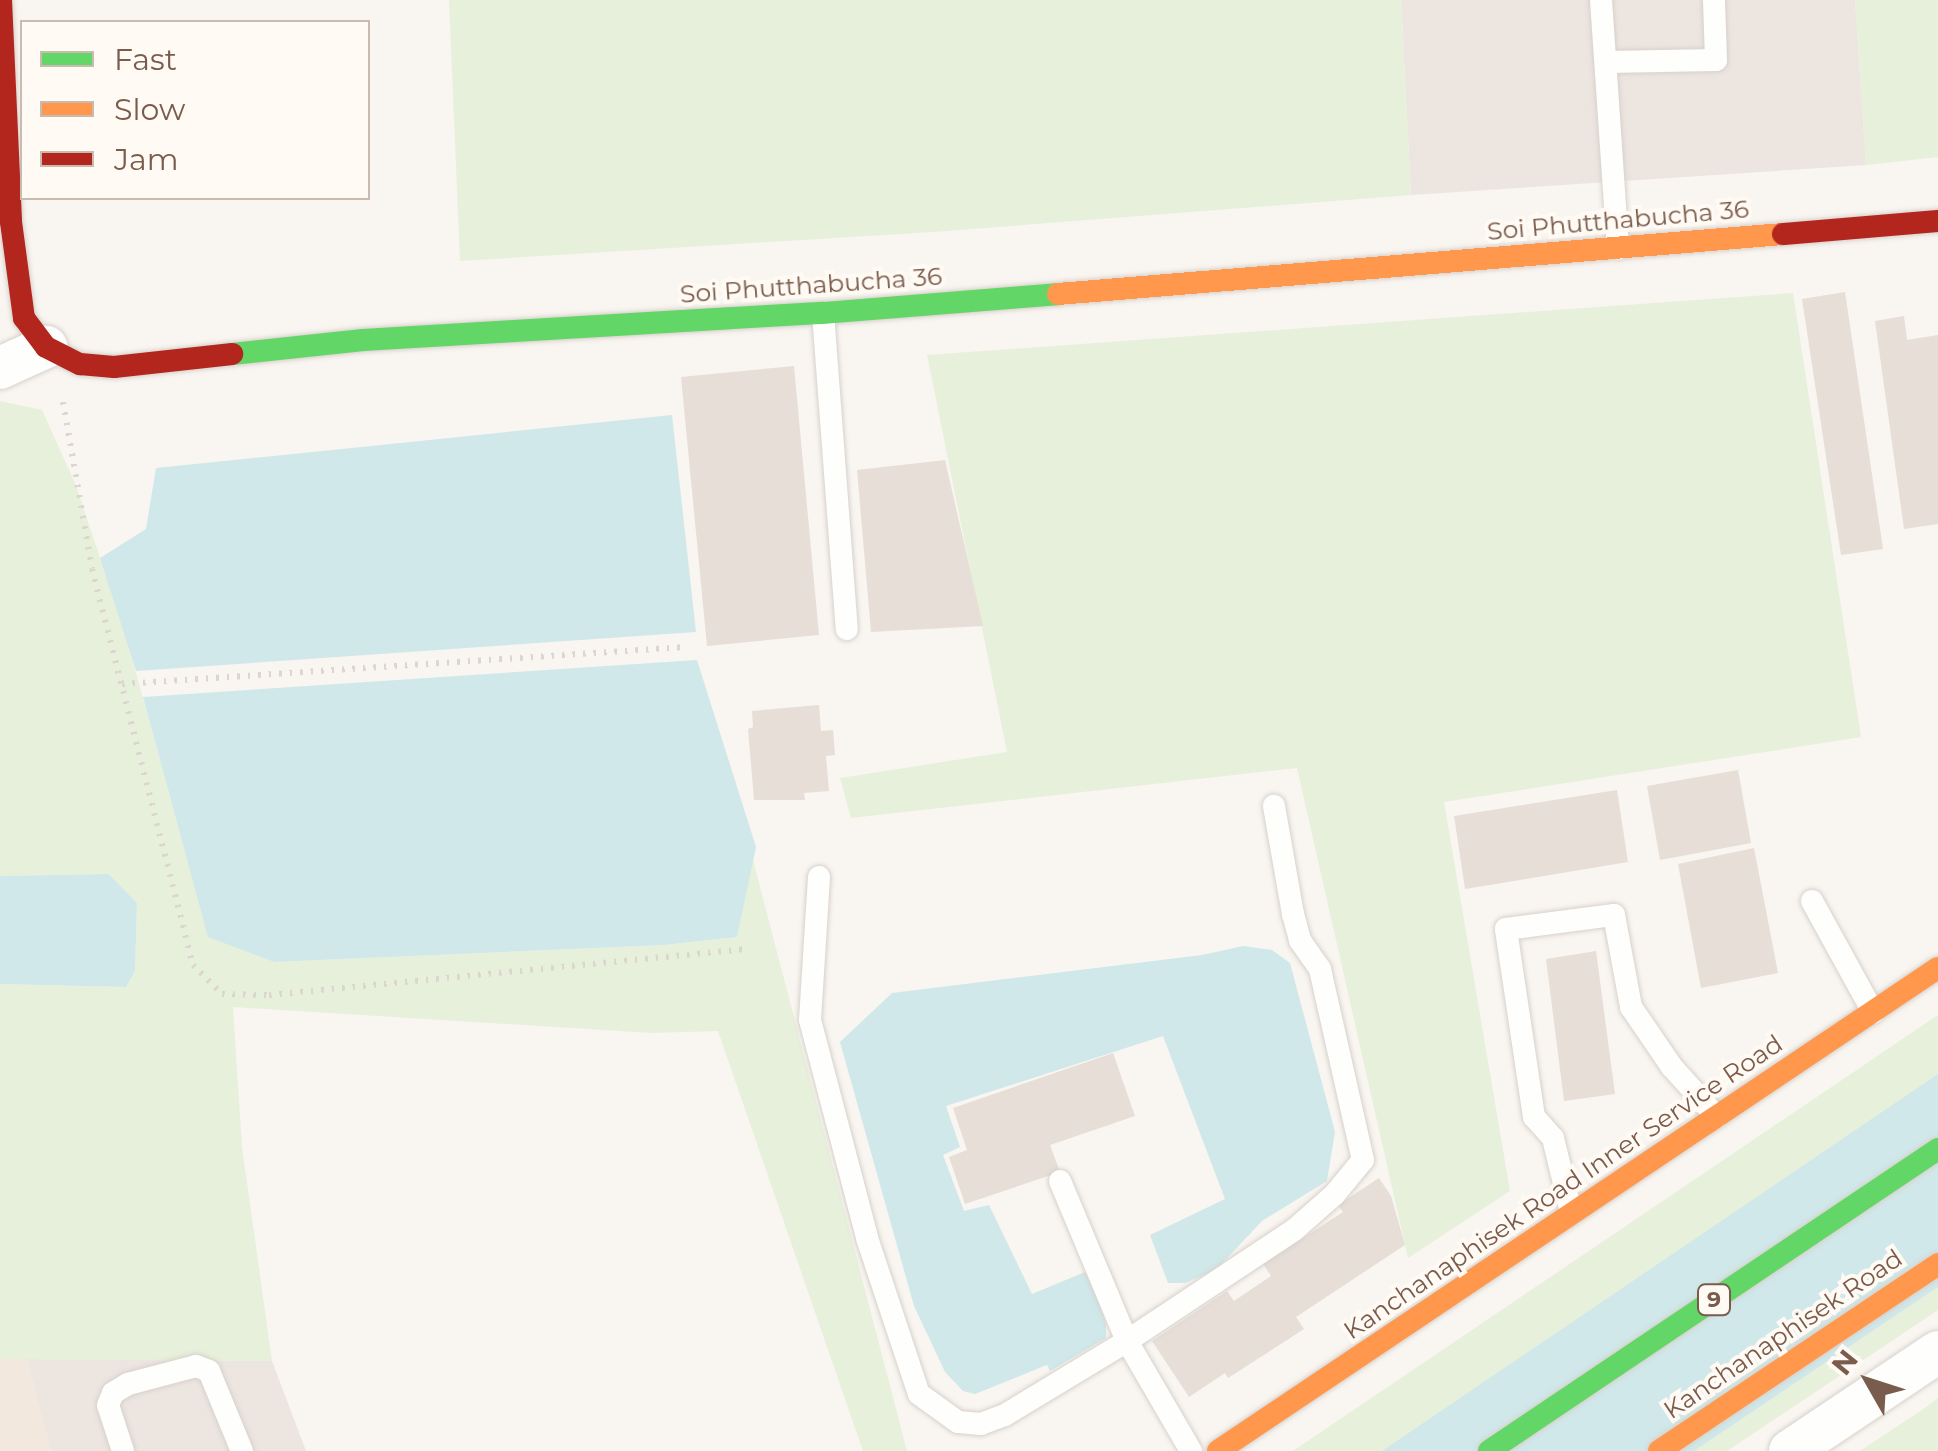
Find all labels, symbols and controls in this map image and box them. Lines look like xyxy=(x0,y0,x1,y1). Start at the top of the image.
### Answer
legend xyxy=(20,20,370,200)
text: Fast xyxy=(114,41,177,78)
text: Slow xyxy=(114,91,185,128)
text: Jam xyxy=(114,141,179,178)
street label: Soi Phutthabucha 36 xyxy=(1486,194,1750,246)
street label: Soi Phutthabucha 36 xyxy=(679,261,943,309)
street label: Kanchanaphisek Road Inner Service Road xyxy=(1338,1028,1788,1346)
street label: Kanchanaphisek Road xyxy=(1658,1243,1908,1425)
road number: 9 xyxy=(1696,1283,1732,1317)
north arrow xyxy=(1818,1331,1918,1431)
text: N xyxy=(1824,1343,1865,1382)

